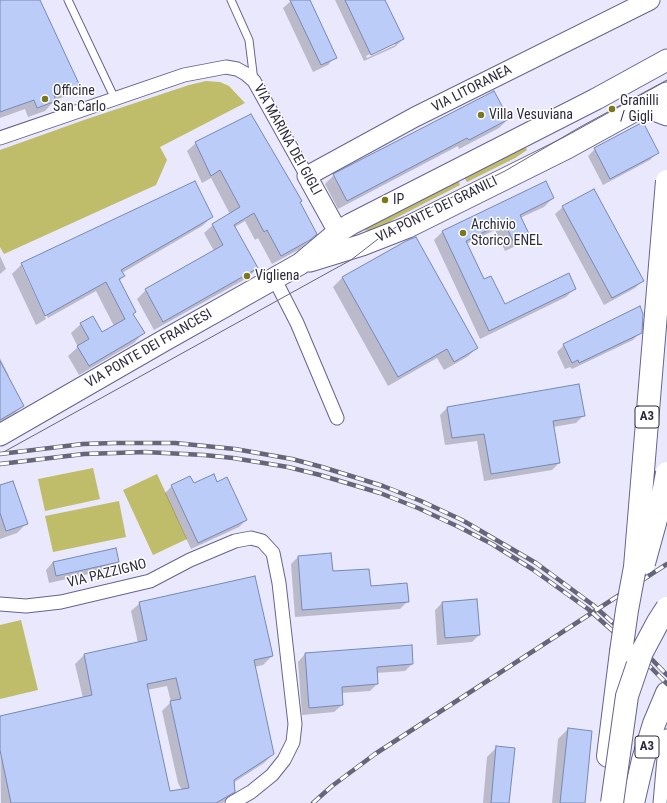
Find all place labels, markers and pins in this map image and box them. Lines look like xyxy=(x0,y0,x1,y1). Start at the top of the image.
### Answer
place label: Officine San Carlo xyxy=(53,83,106,116)
place label: Granilli / Gigli xyxy=(620,93,659,126)
marker: Officine San Carlo xyxy=(40,94,50,104)
marker: Granilli / Gigli xyxy=(607,104,617,114)
place label: Villa Vesuviana xyxy=(489,107,573,123)
marker: Villa Vesuviana xyxy=(476,110,486,120)
place label: IP xyxy=(393,192,404,208)
marker: IP xyxy=(380,195,390,205)
place label: Archivio Storico ENEL xyxy=(471,217,543,250)
marker: Archivio Storico ENEL xyxy=(458,228,468,238)
place label: Vigliena xyxy=(255,268,299,284)
marker: Vigliena xyxy=(242,271,252,281)

